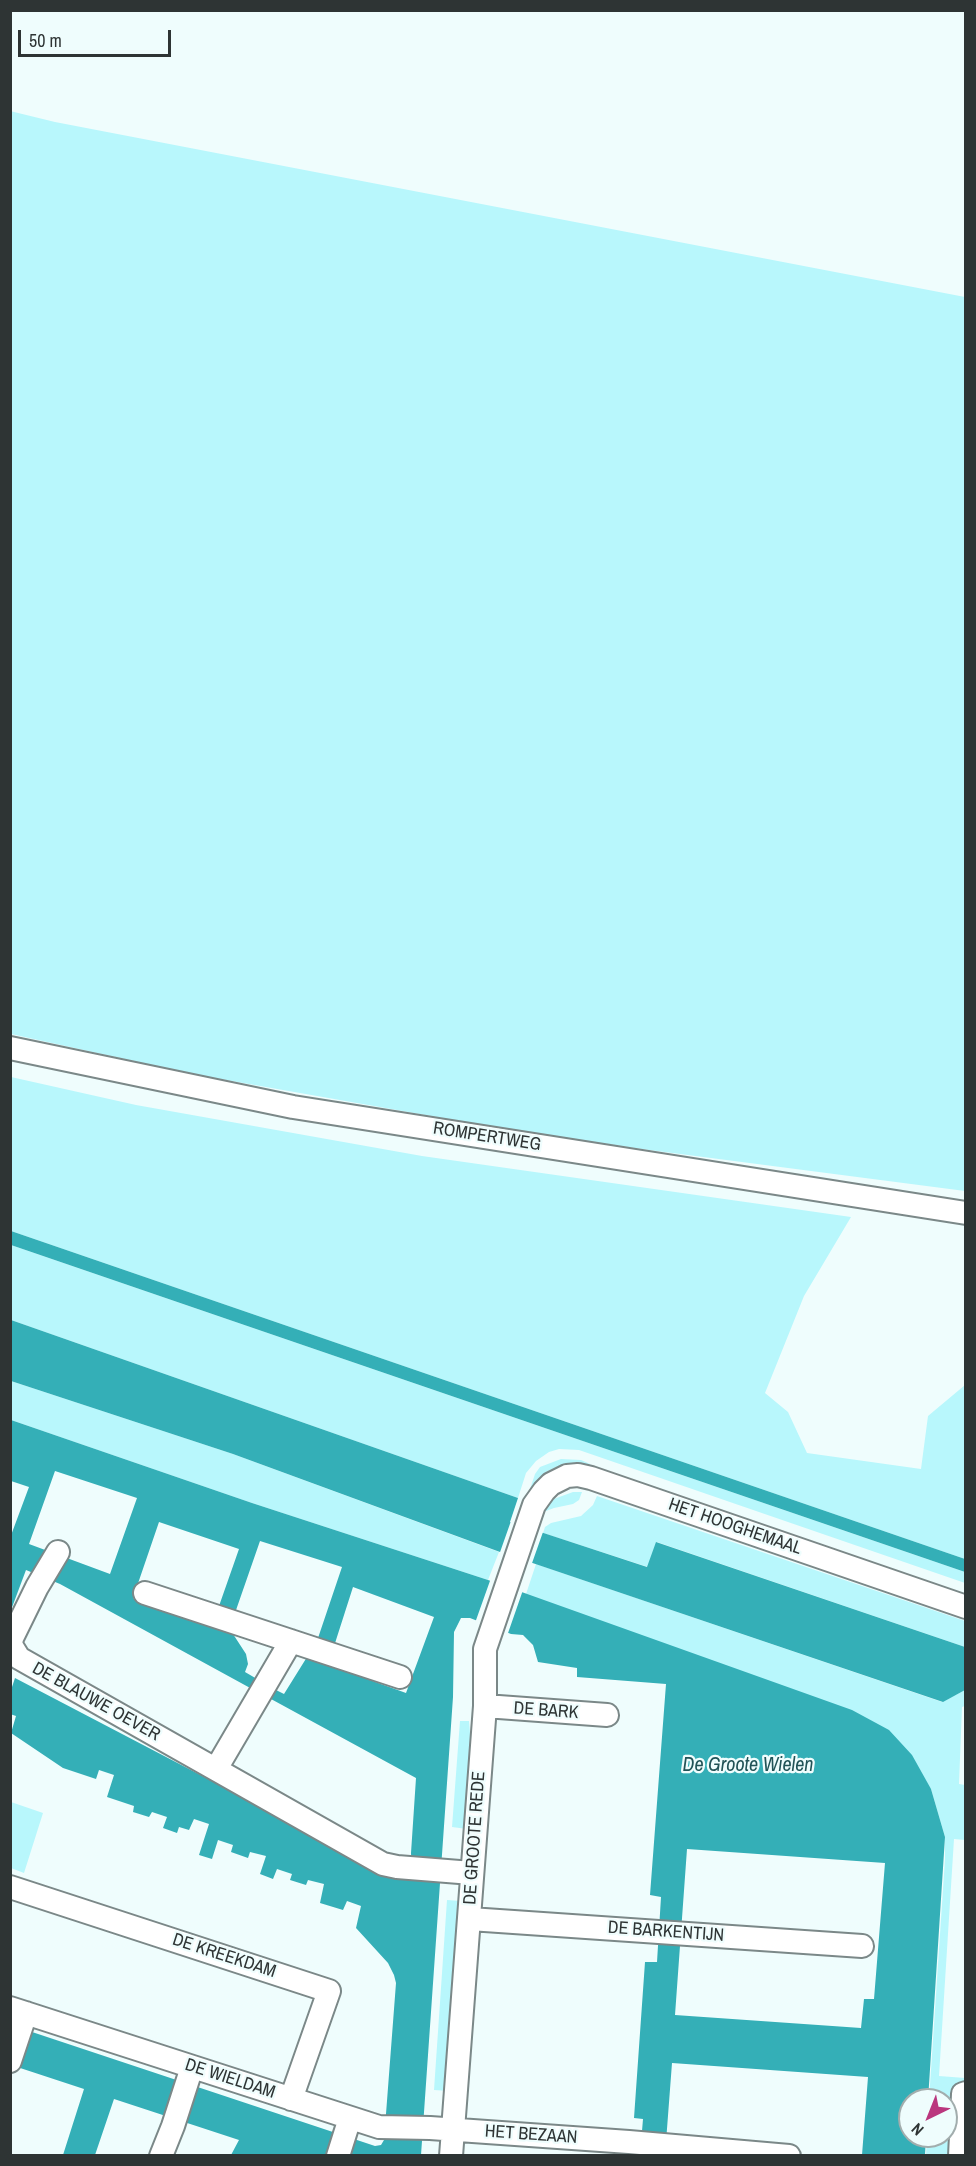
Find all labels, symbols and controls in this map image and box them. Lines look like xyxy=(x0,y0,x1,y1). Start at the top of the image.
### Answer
scale bar xyxy=(21,18,174,56)
text: 50 m xyxy=(29,28,62,53)
street label: ROMPERTWEG xyxy=(432,1118,542,1156)
street label: HET HOOGHEMAAL xyxy=(666,1494,804,1560)
street label: DE BLAUWE OEVER xyxy=(28,1658,164,1746)
street label: DE BARK xyxy=(513,1698,579,1724)
water label: De Groote Wielen xyxy=(683,1754,813,1778)
street label: DE GROOTE REDE xyxy=(460,1771,490,1905)
street label: DE BARKENTIJN xyxy=(607,1917,725,1947)
street label: DE KREEKDAM xyxy=(170,1929,278,1983)
street label: DE WIELDAM xyxy=(182,2054,278,2104)
north arrow xyxy=(898,2088,958,2148)
text: N xyxy=(906,2118,928,2141)
street label: HET BEZAAN xyxy=(484,2121,578,2149)

